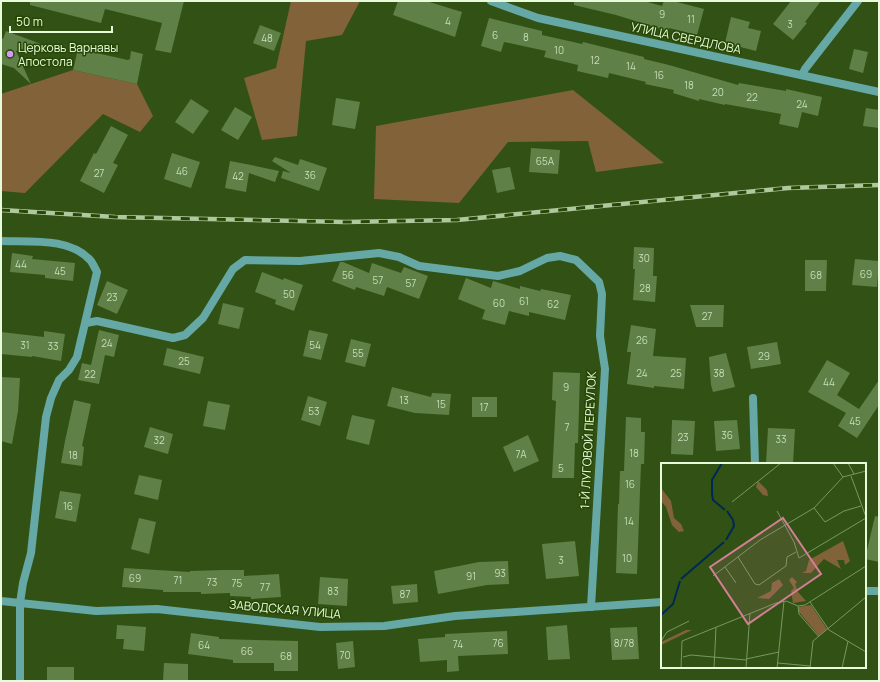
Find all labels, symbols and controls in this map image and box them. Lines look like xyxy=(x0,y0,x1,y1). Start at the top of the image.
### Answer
house number: 9 xyxy=(659,7,665,21)
scale bar xyxy=(10,8,112,34)
house number: 11 xyxy=(687,12,695,26)
text: 50 m xyxy=(16,13,43,30)
house number: 4 xyxy=(445,14,451,28)
house number: 3 xyxy=(787,17,793,31)
street label: УЛИЦА СВЕРДЛОВА xyxy=(629,18,743,58)
house number: 6 xyxy=(492,28,498,42)
house number: 8 xyxy=(523,30,529,44)
house number: 48 xyxy=(261,31,273,45)
place label: Церковь Варнавы Апостола xyxy=(18,39,118,70)
house number: 10 xyxy=(554,43,564,57)
marker: Церковь Варнавы Апостола xyxy=(5,49,15,59)
house number: 12 xyxy=(590,53,600,67)
house number: 14 xyxy=(626,59,636,73)
house number: 16 xyxy=(654,68,664,82)
house number: 18 xyxy=(684,78,694,92)
house number: 20 xyxy=(712,85,724,99)
house number: 22 xyxy=(746,90,758,104)
house number: 24 xyxy=(796,97,808,111)
house number: 65А xyxy=(536,154,555,168)
house number: 46 xyxy=(176,164,188,178)
house number: 27 xyxy=(94,166,104,180)
house number: 36 xyxy=(304,168,316,182)
house number: 42 xyxy=(232,169,244,183)
house number: 30 xyxy=(638,251,650,265)
house number: 44 xyxy=(15,257,27,271)
house number: 45 xyxy=(54,264,66,278)
house number: 69 xyxy=(860,267,872,281)
house number: 56 xyxy=(342,268,354,282)
house number: 68 xyxy=(810,268,822,282)
house number: 57 xyxy=(373,273,383,287)
house number: 57 xyxy=(406,276,416,290)
house number: 28 xyxy=(639,281,651,295)
house number: 50 xyxy=(283,287,295,301)
house number: 23 xyxy=(106,290,118,304)
house number: 61 xyxy=(519,294,529,308)
house number: 60 xyxy=(493,296,505,310)
house number: 62 xyxy=(547,297,559,311)
house number: 27 xyxy=(702,309,712,323)
house number: 26 xyxy=(636,333,648,347)
house number: 24 xyxy=(101,336,113,350)
house number: 31 xyxy=(20,338,30,352)
house number: 54 xyxy=(309,338,321,352)
house number: 33 xyxy=(47,339,59,353)
house number: 55 xyxy=(352,346,364,360)
house number: 29 xyxy=(758,349,770,363)
house number: 25 xyxy=(178,354,190,368)
house number: 24 xyxy=(636,366,648,380)
house number: 25 xyxy=(670,366,682,380)
house number: 38 xyxy=(713,366,725,380)
house number: 22 xyxy=(84,367,96,381)
street label: 1-Й ЛУГОВОЙ ПЕРЕУЛОК xyxy=(576,370,600,509)
house number: 44 xyxy=(823,375,835,389)
house number: 9 xyxy=(563,380,569,394)
house number: 13 xyxy=(399,393,409,407)
house number: 15 xyxy=(436,397,446,411)
house number: 17 xyxy=(480,400,488,414)
house number: 53 xyxy=(308,404,320,418)
house number: 45 xyxy=(849,414,861,428)
house number: 7 xyxy=(564,420,570,434)
house number: 36 xyxy=(721,428,733,442)
house number: 23 xyxy=(677,430,689,444)
house number: 33 xyxy=(775,432,787,446)
house number: 32 xyxy=(153,433,165,447)
house number: 18 xyxy=(629,446,639,460)
house number: 7А xyxy=(516,447,527,461)
house number: 18 xyxy=(68,448,78,462)
house number: 5 xyxy=(558,461,564,475)
inset map xyxy=(661,463,866,668)
house number: 16 xyxy=(625,477,635,491)
house number: 16 xyxy=(63,499,73,513)
house number: 14 xyxy=(624,514,634,528)
house number: 10 xyxy=(622,551,632,565)
house number: 3 xyxy=(558,553,564,567)
house number: 93 xyxy=(494,566,506,580)
house number: 91 xyxy=(466,569,476,583)
house number: 69 xyxy=(129,571,141,585)
house number: 71 xyxy=(174,573,182,587)
house number: 73 xyxy=(207,575,217,589)
house number: 75 xyxy=(232,576,243,590)
house number: 77 xyxy=(260,580,270,594)
house number: 83 xyxy=(327,584,339,598)
house number: 87 xyxy=(400,587,410,601)
street label: ЗАВОДСКАЯ УЛИЦА xyxy=(228,596,342,622)
house number: 76 xyxy=(492,636,504,650)
house number: 8/78 xyxy=(614,636,634,650)
house number: 74 xyxy=(453,637,463,651)
house number: 64 xyxy=(198,638,210,652)
house number: 66 xyxy=(241,644,253,658)
house number: 70 xyxy=(339,648,351,662)
house number: 68 xyxy=(280,649,292,663)

